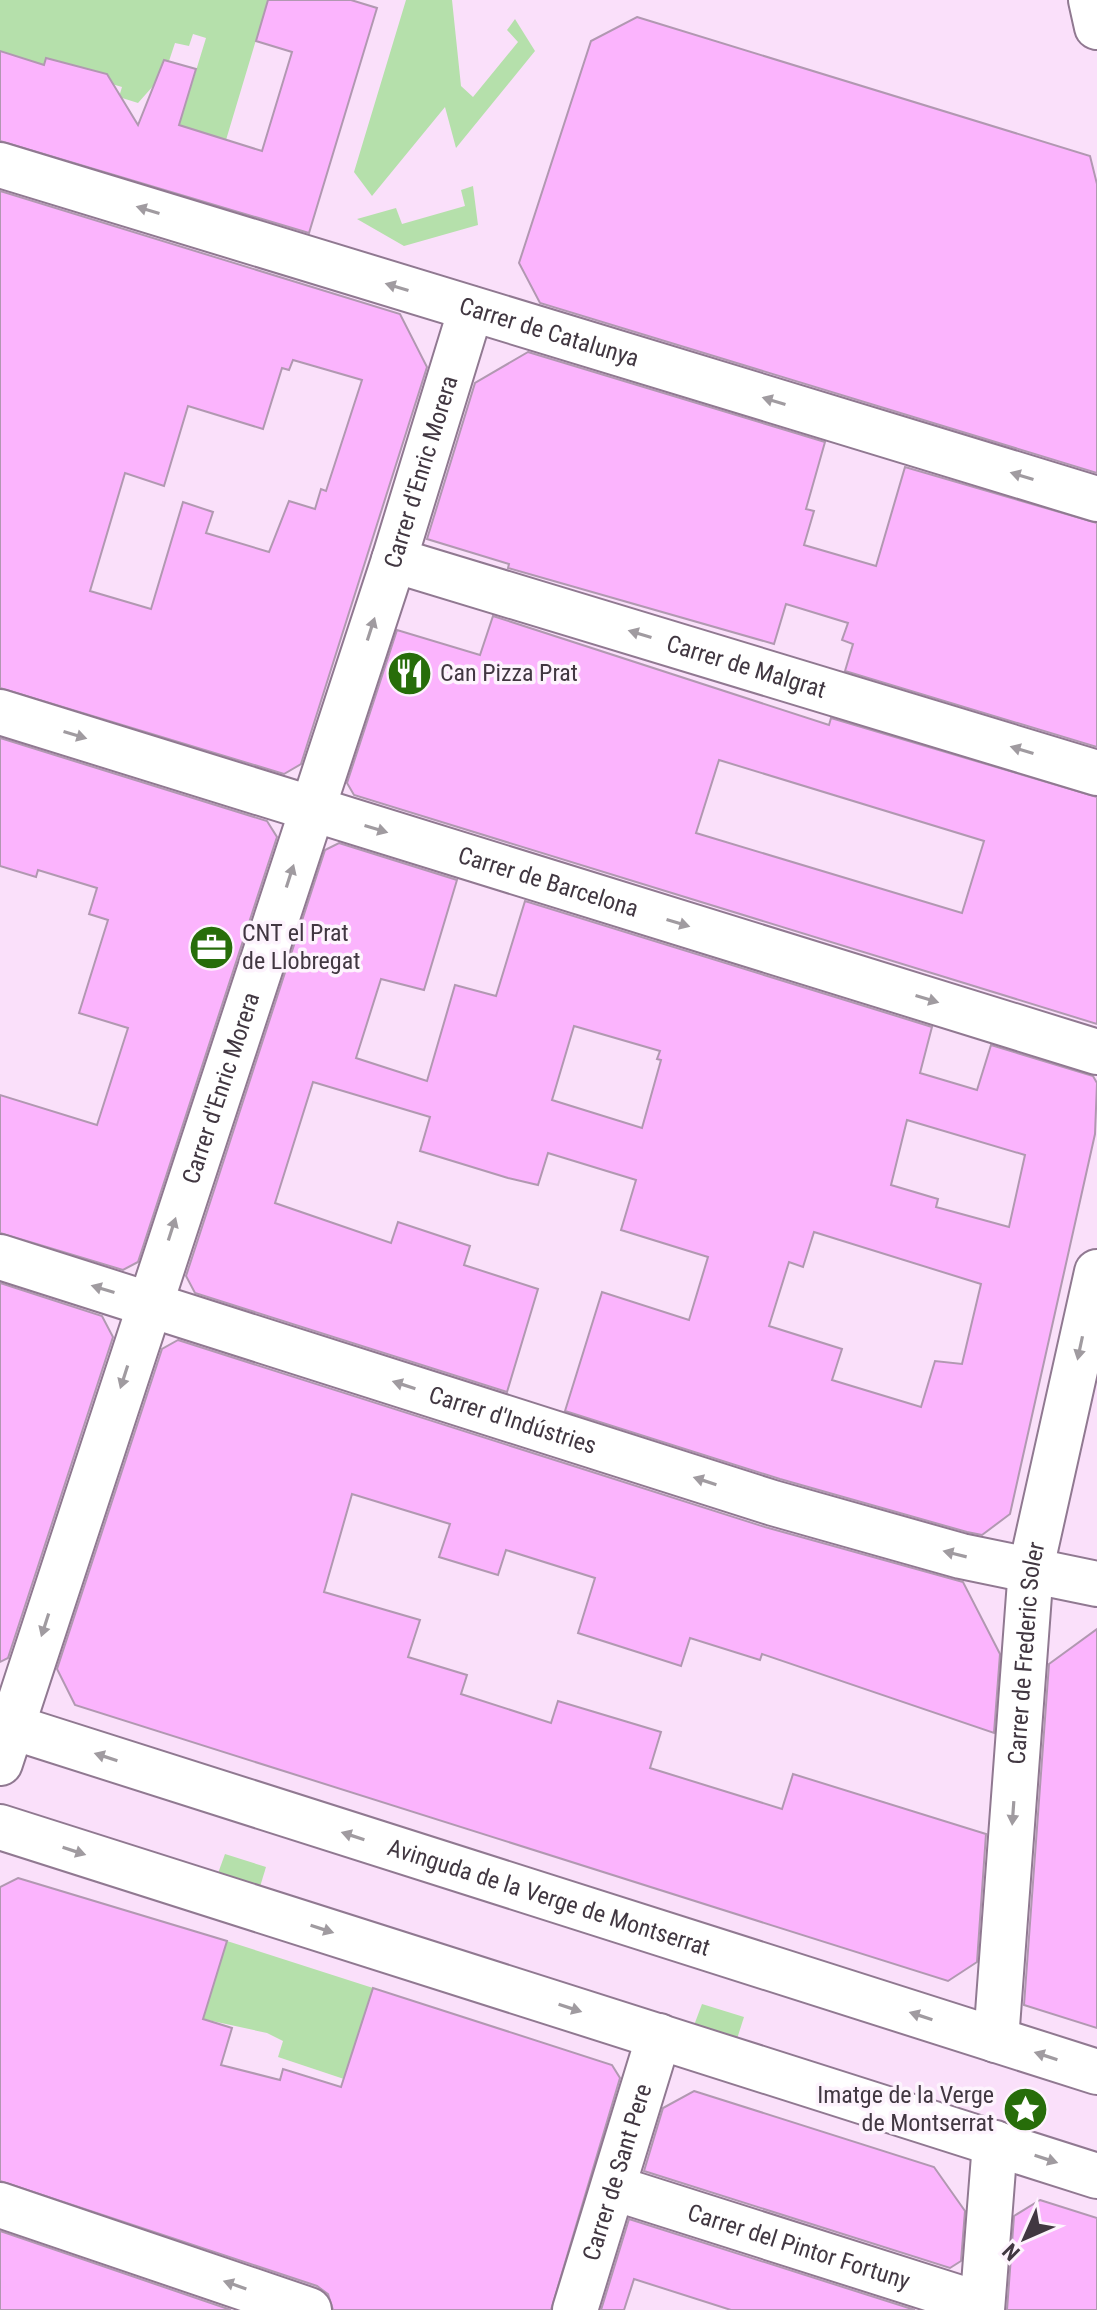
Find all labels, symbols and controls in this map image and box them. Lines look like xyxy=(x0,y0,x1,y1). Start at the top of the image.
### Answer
one-way arrow xyxy=(136,204,160,216)
one-way arrow xyxy=(384,280,408,293)
street label: Carrer de Catalunya xyxy=(456,292,642,373)
street label: Carrer d'Enric Morera xyxy=(378,372,464,572)
one-way arrow xyxy=(761,394,785,407)
one-way arrow xyxy=(1010,470,1034,482)
one-way arrow xyxy=(366,617,378,641)
one-way arrow xyxy=(627,627,651,640)
street label: Carrer de Malgrat xyxy=(663,629,829,704)
restaurant icon: Can Pizza Prat xyxy=(385,649,433,697)
place label: Can Pizza Prat xyxy=(440,659,578,687)
one-way arrow xyxy=(63,729,87,742)
one-way arrow xyxy=(1010,743,1034,756)
one-way arrow xyxy=(365,823,389,836)
street label: Carrer de Barcelona xyxy=(455,841,642,923)
one-way arrow xyxy=(284,864,297,888)
one-way arrow xyxy=(666,917,690,929)
place label: CNT el Prat de Llobregat xyxy=(242,919,360,975)
office icon: CNT el Prat de Llobregat xyxy=(187,923,235,971)
street label: Carrer d'Enric Morera xyxy=(177,989,265,1187)
one-way arrow xyxy=(915,994,939,1006)
one-way arrow xyxy=(167,1217,179,1241)
one-way arrow xyxy=(91,1282,115,1294)
one-way arrow xyxy=(1073,1336,1086,1361)
one-way arrow xyxy=(117,1366,130,1390)
one-way arrow xyxy=(392,1378,416,1390)
street label: Carrer d'Indústries xyxy=(426,1380,600,1460)
one-way arrow xyxy=(693,1474,717,1487)
street label: Carrer de Frederic Soler xyxy=(1002,1539,1050,1765)
one-way arrow xyxy=(942,1547,967,1559)
one-way arrow xyxy=(38,1613,50,1637)
one-way arrow xyxy=(93,1750,117,1763)
one-way arrow xyxy=(1006,1801,1019,1826)
one-way arrow xyxy=(341,1829,365,1841)
street label: Avinguda de la Verge de Montserrat xyxy=(384,1833,714,1962)
one-way arrow xyxy=(63,1845,87,1858)
one-way arrow xyxy=(311,1924,335,1936)
one-way arrow xyxy=(558,2002,582,2015)
one-way arrow xyxy=(909,2010,933,2022)
one-way arrow xyxy=(1034,2049,1058,2062)
street label: Carrer de Sant Pere xyxy=(577,2081,657,2264)
place label: Imatge de la Verge de Montserrat xyxy=(817,2081,994,2137)
place icon: Imatge de la Verge de Montserrat xyxy=(1001,2085,1049,2133)
one-way arrow xyxy=(1035,2153,1059,2166)
street label: Carrer del Pintor Fortuny xyxy=(684,2198,913,2295)
north arrow xyxy=(985,2198,1065,2278)
text: N xyxy=(998,2238,1025,2265)
one-way arrow xyxy=(222,2278,246,2290)

